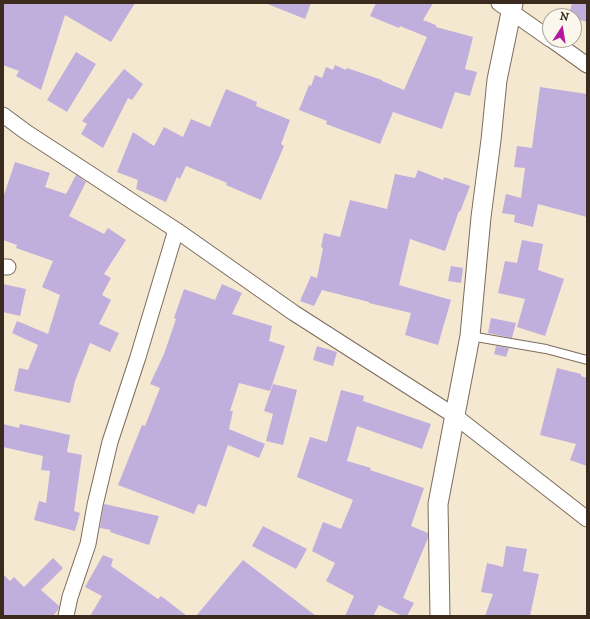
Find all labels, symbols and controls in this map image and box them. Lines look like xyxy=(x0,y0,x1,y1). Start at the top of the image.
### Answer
north arrow xyxy=(542,8,582,48)
text: N xyxy=(558,9,570,25)

